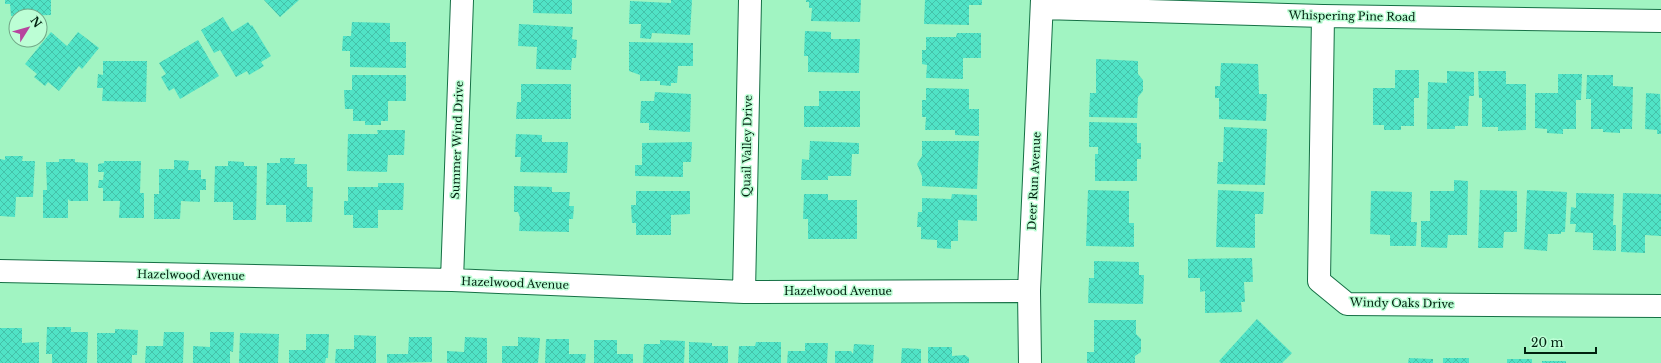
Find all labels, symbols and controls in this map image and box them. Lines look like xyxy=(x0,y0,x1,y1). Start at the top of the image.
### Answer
north arrow xyxy=(8,8,48,48)
street label: Whispering Pine Road xyxy=(1287,8,1416,24)
text: N xyxy=(27,14,45,31)
street label: Summer Wind Drive xyxy=(448,81,466,199)
street label: Quail Valley Drive xyxy=(739,95,755,197)
street label: Deer Run Avenue xyxy=(1024,131,1044,231)
street label: Hazelwood Avenue xyxy=(137,267,245,283)
street label: Hazelwood Avenue xyxy=(461,274,569,292)
street label: Hazelwood Avenue xyxy=(784,284,892,298)
street label: Windy Oaks Drive xyxy=(1349,295,1454,311)
scale bar xyxy=(1525,329,1596,355)
text: 20 m xyxy=(1531,335,1563,350)

